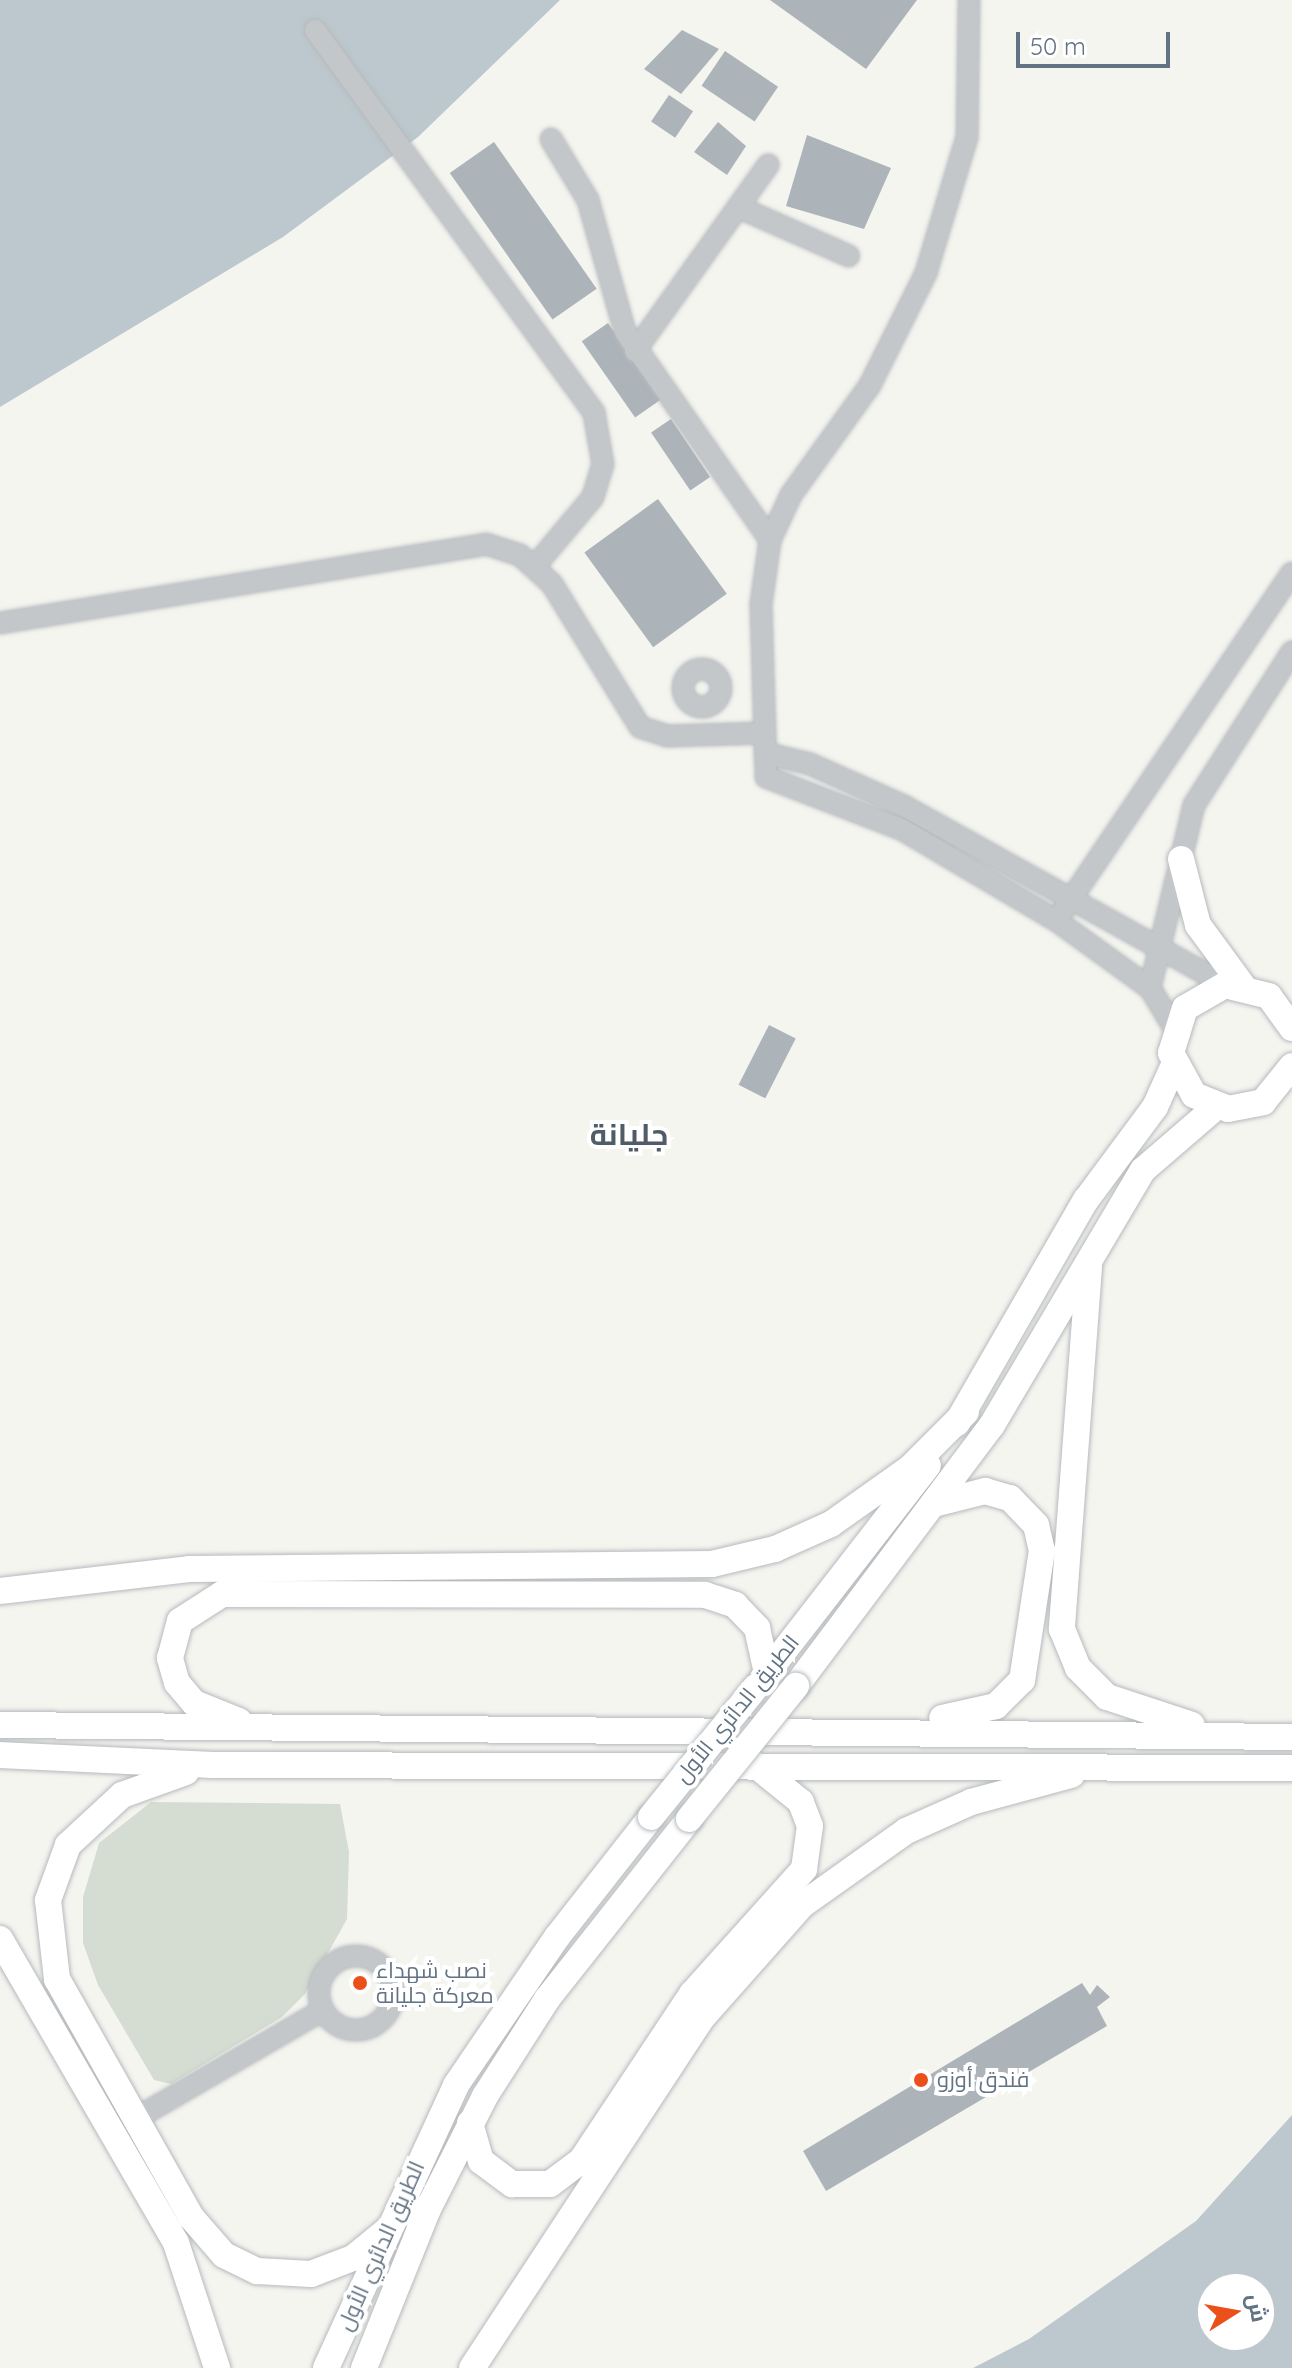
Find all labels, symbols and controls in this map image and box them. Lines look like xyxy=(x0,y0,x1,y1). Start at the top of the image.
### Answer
scale bar xyxy=(1020,16,1174,66)
text: 50 m xyxy=(1030,31,1086,61)
district label: جليانة xyxy=(590,1116,668,1152)
street label: الطريق الدائري الأول xyxy=(669,1630,805,1788)
place label: نصب شهداء معركة جليانة xyxy=(376,1957,494,2008)
marker: نصب شهداء معركة جليانة xyxy=(351,1974,369,1992)
place label: فندق أوزو xyxy=(937,2067,1029,2093)
marker: فندق أوزو xyxy=(912,2071,930,2089)
street label: الطريق الدائري الأول xyxy=(332,2157,430,2335)
north arrow xyxy=(1196,2272,1276,2352)
text: ش xyxy=(1241,2291,1274,2324)

